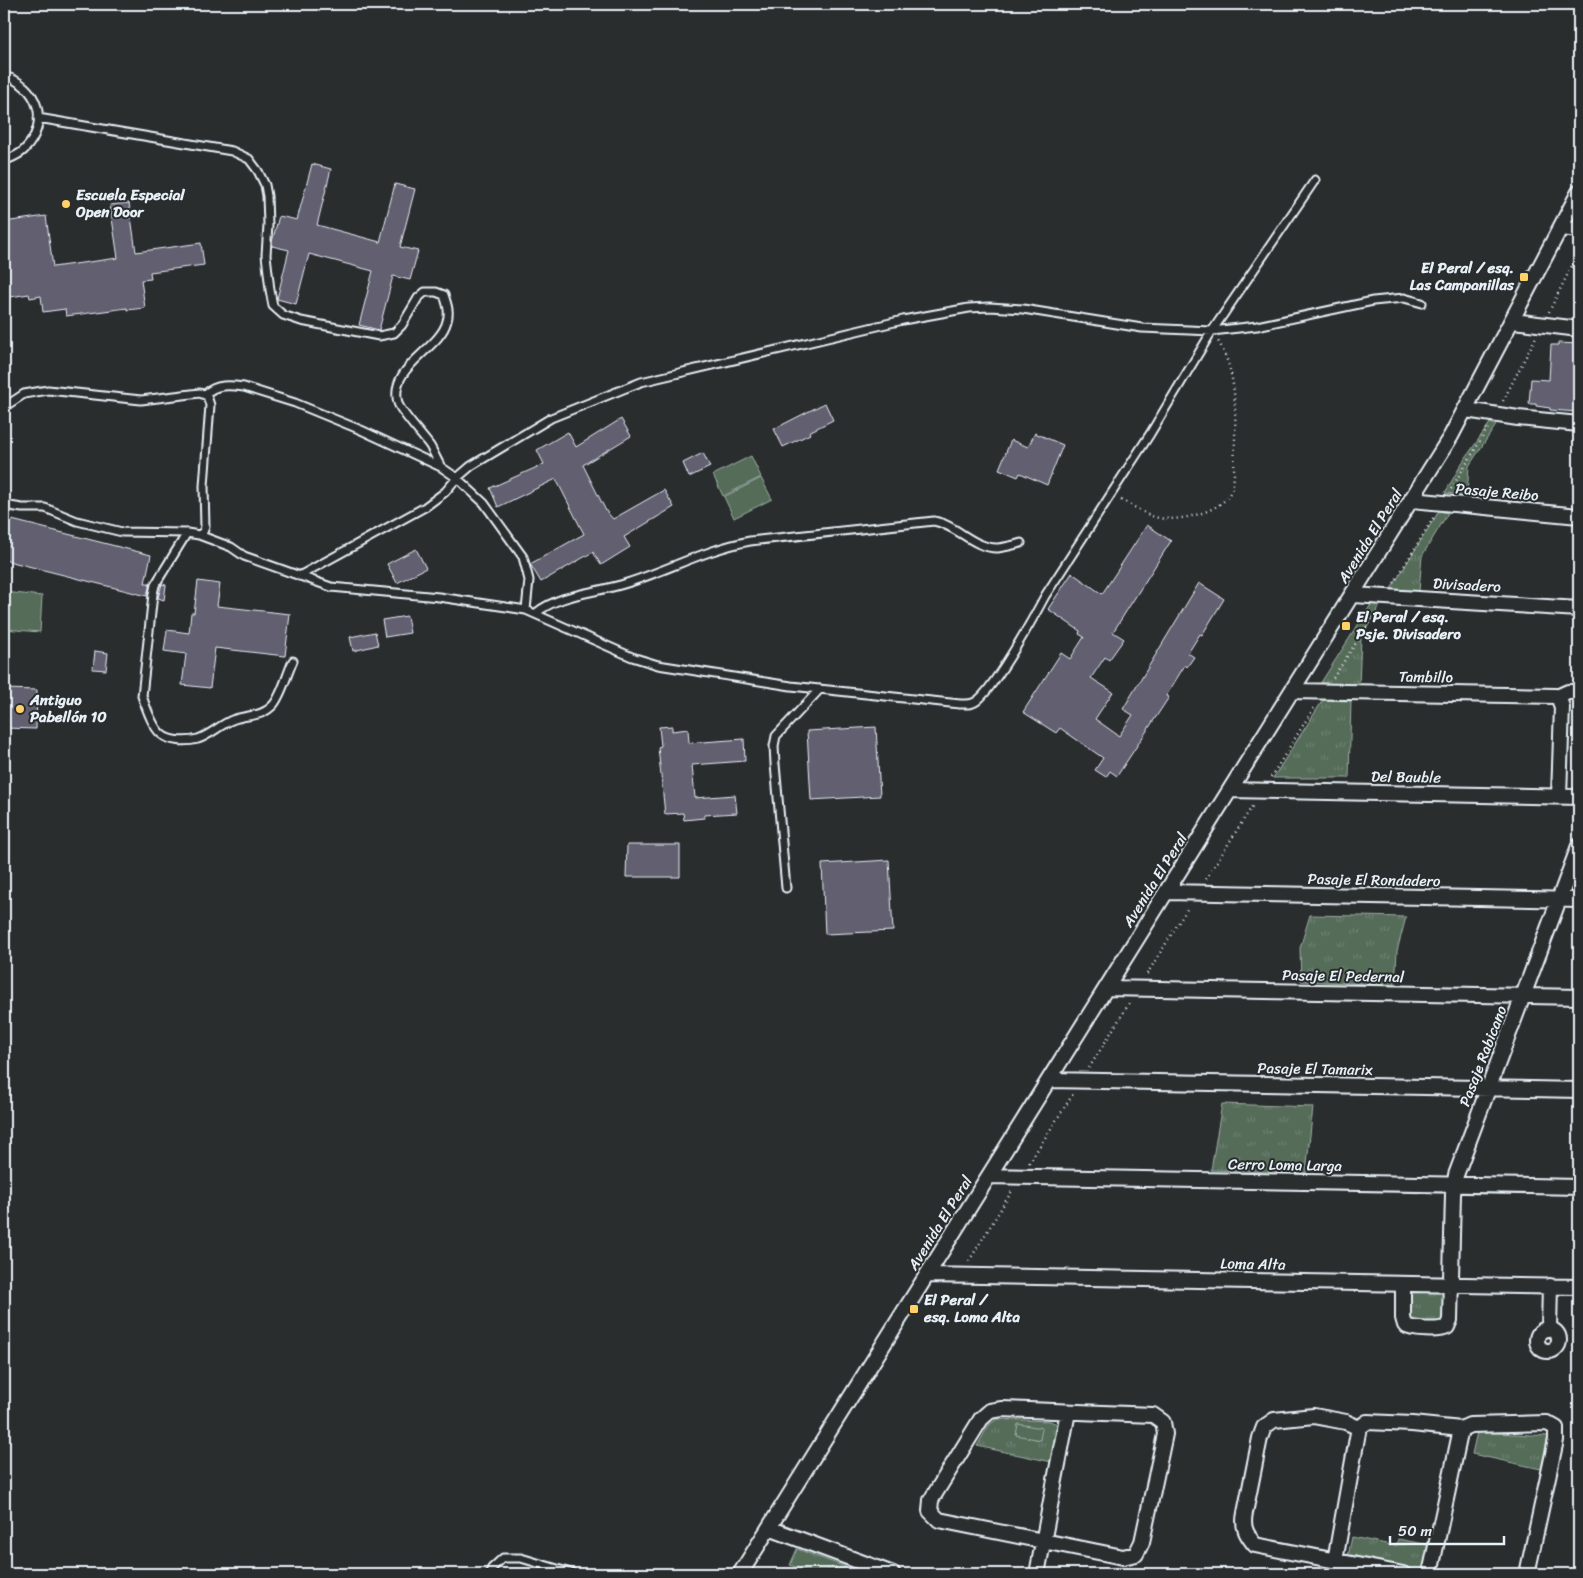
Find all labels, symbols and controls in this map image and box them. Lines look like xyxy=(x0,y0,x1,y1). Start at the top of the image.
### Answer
place label: Escuela Especial Open Door xyxy=(75,182,185,225)
marker: Escuela Especial Open Door xyxy=(60,198,72,210)
place label: El Peral / esq. Las Campanillas xyxy=(1410,255,1515,298)
marker: El Peral / esq. Las Campanillas xyxy=(1518,271,1530,283)
street label: Pasaje Reibo xyxy=(1454,475,1540,509)
street label: Avenida El Peral xyxy=(1330,483,1410,589)
street label: Divisadero xyxy=(1432,570,1502,600)
place label: El Peral / esq. Psje. Divisadero xyxy=(1356,604,1461,647)
marker: El Peral / esq. Psje. Divisadero xyxy=(1340,620,1352,632)
street label: Tambillo xyxy=(1399,664,1454,690)
place label: Antiguo Pabellón 10 xyxy=(29,687,107,730)
marker: Antiguo Pabellón 10 xyxy=(14,703,26,715)
street label: Del Bauble xyxy=(1371,763,1442,791)
street label: Avenida El Peral xyxy=(1115,827,1195,933)
street label: Pasaje El Rondadero xyxy=(1307,866,1441,894)
street label: Pasaje El Pedernal xyxy=(1282,962,1405,990)
street label: Pasaje Rabicano xyxy=(1452,1001,1514,1110)
street label: Pasaje El Tamarix xyxy=(1257,1055,1373,1083)
street label: Cerro Loma Larga xyxy=(1228,1151,1343,1179)
street label: Avenida El Peral xyxy=(900,1170,980,1276)
street label: Loma Alta xyxy=(1220,1250,1286,1278)
place label: El Peral / esq. Loma Alta xyxy=(923,1287,1021,1330)
marker: El Peral / esq. Loma Alta xyxy=(908,1303,920,1315)
scale bar xyxy=(1390,1513,1504,1545)
text: 50 m xyxy=(1398,1518,1433,1544)

